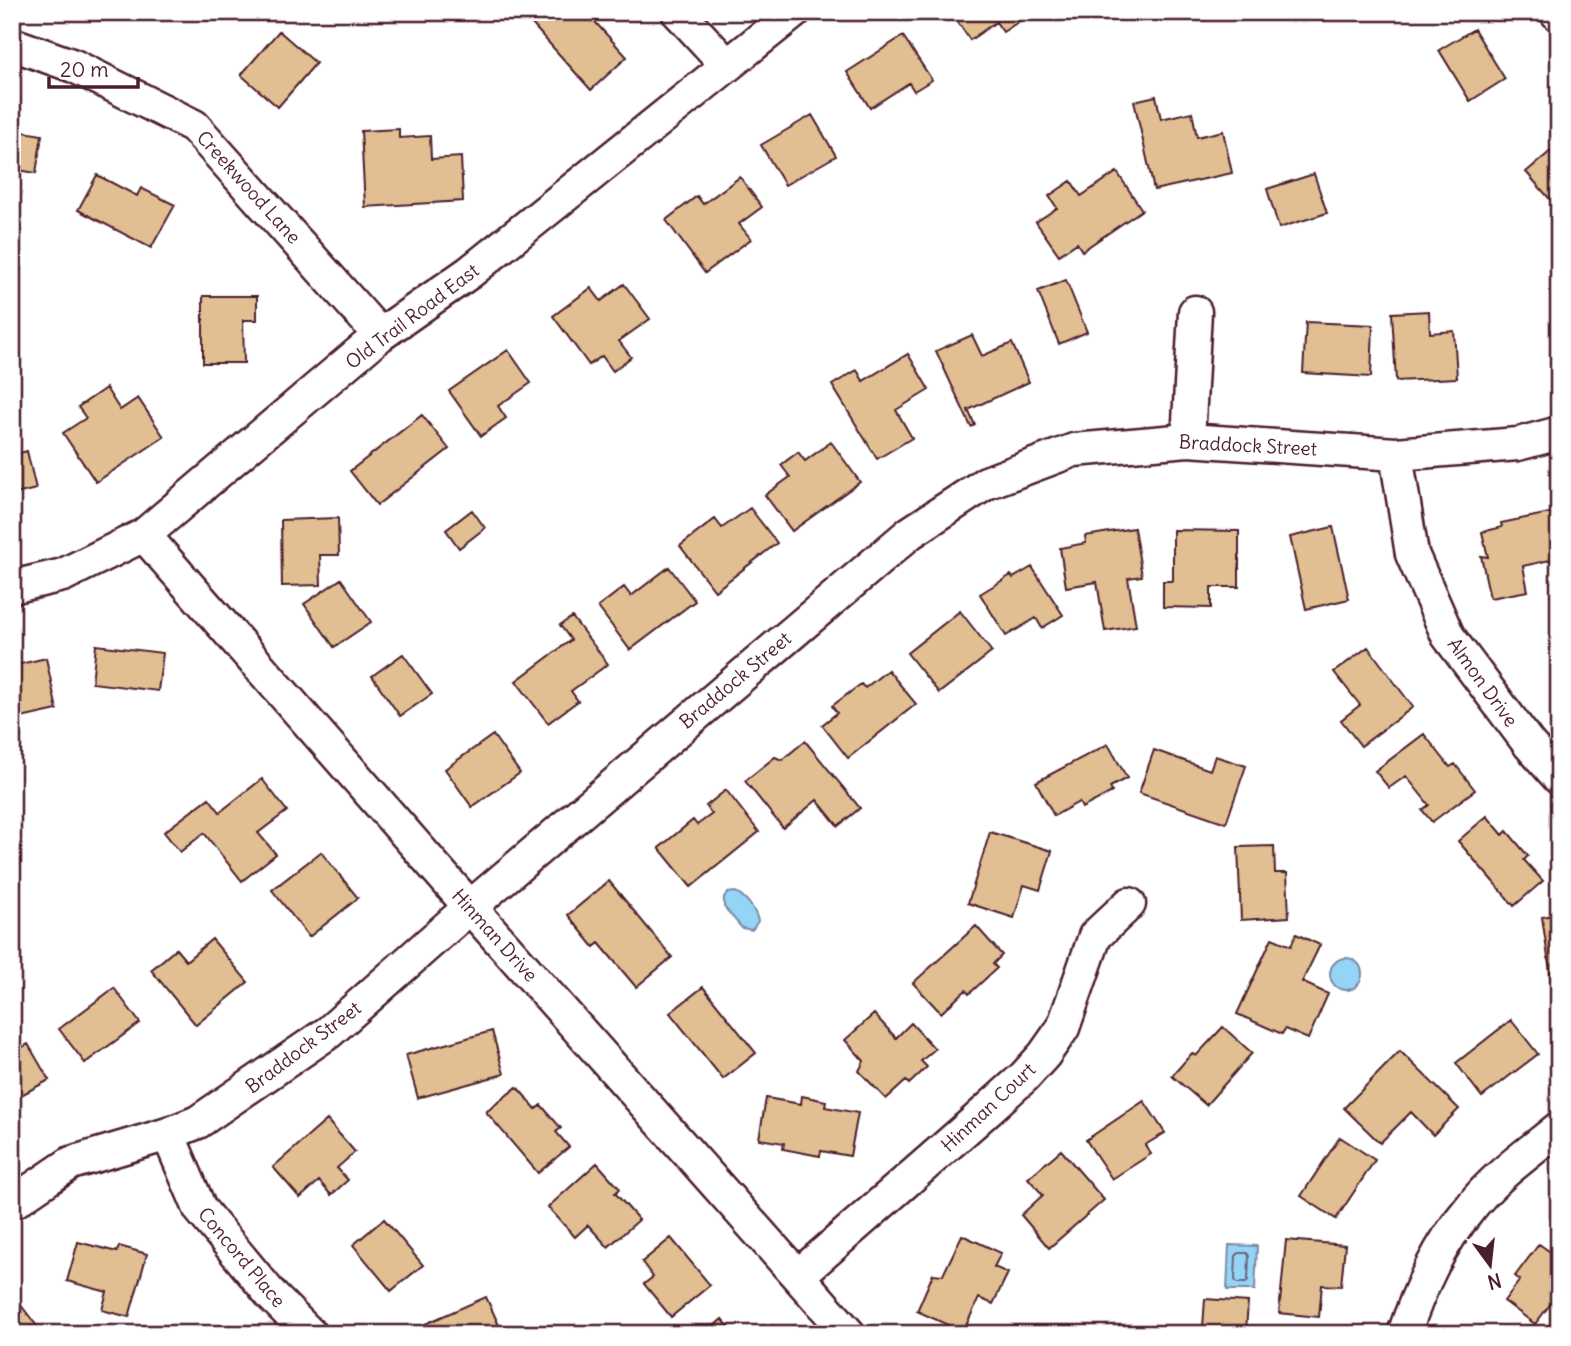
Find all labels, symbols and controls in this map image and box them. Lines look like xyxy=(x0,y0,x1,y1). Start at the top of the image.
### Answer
scale bar xyxy=(49,46,138,90)
text: 20 m xyxy=(60,56,109,83)
street label: Creekwood Lane xyxy=(192,125,306,249)
street label: Old Trail Road East xyxy=(341,258,483,374)
street label: Braddock Street xyxy=(1178,429,1318,461)
street label: Braddock Street xyxy=(674,626,796,734)
street label: Almon Drive xyxy=(1443,633,1523,731)
street label: Hinman Drive xyxy=(447,884,543,986)
street label: Braddock Street xyxy=(241,996,365,1098)
street label: Hinman Court xyxy=(936,1057,1040,1157)
street label: Concord Place xyxy=(193,1202,291,1312)
north arrow xyxy=(1456,1230,1526,1300)
text: N xyxy=(1485,1268,1504,1295)

